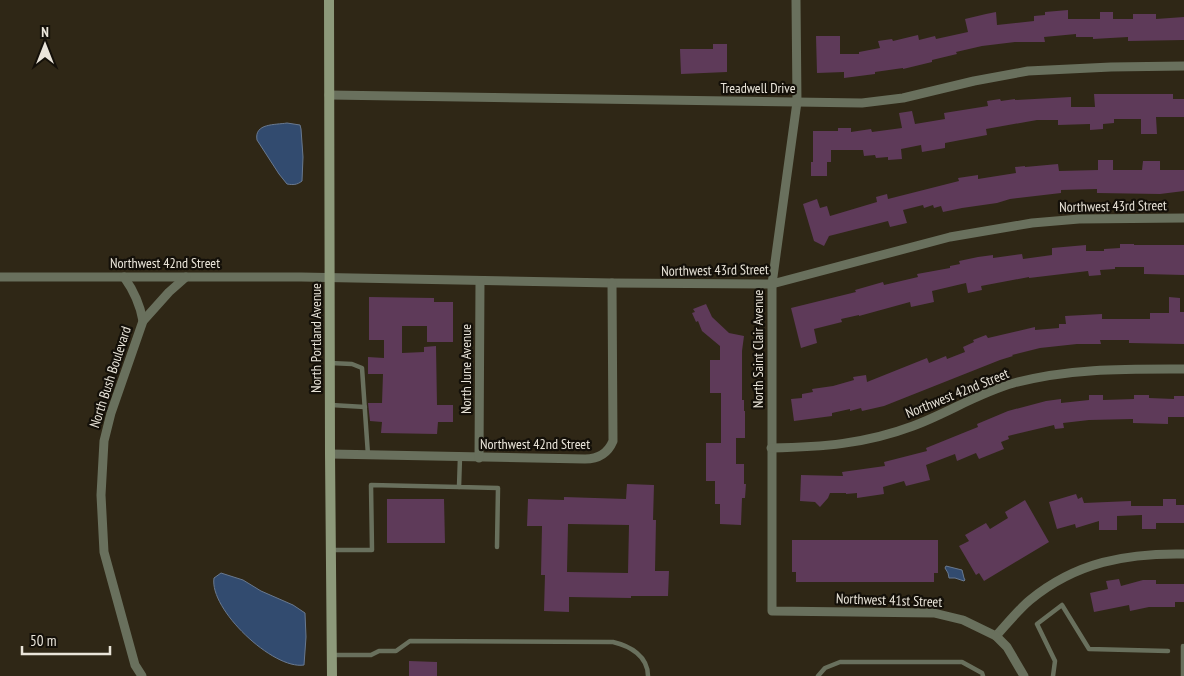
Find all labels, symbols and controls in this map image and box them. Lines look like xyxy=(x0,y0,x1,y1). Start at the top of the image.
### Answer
north arrow xyxy=(20,20,70,70)
text: N xyxy=(41,23,49,41)
street label: Treadwell Drive xyxy=(720,79,796,97)
street label: Northwest 43rd Street xyxy=(1059,196,1167,216)
street label: Northwest 42nd Street xyxy=(110,254,220,272)
street label: Northwest 43rd Street xyxy=(661,260,769,280)
street label: North Portland Avenue xyxy=(307,283,325,393)
street label: North Saint Clair Avenue xyxy=(749,290,767,408)
street label: North Bush Boulevard xyxy=(85,324,135,430)
street label: North June Avenue xyxy=(457,324,475,414)
street label: Northwest 42nd Street xyxy=(903,364,1011,422)
street label: Northwest 42nd Street xyxy=(480,435,590,453)
street label: Northwest 41st Street xyxy=(836,589,943,611)
scale bar xyxy=(22,624,110,656)
text: 50 m xyxy=(30,631,56,650)

